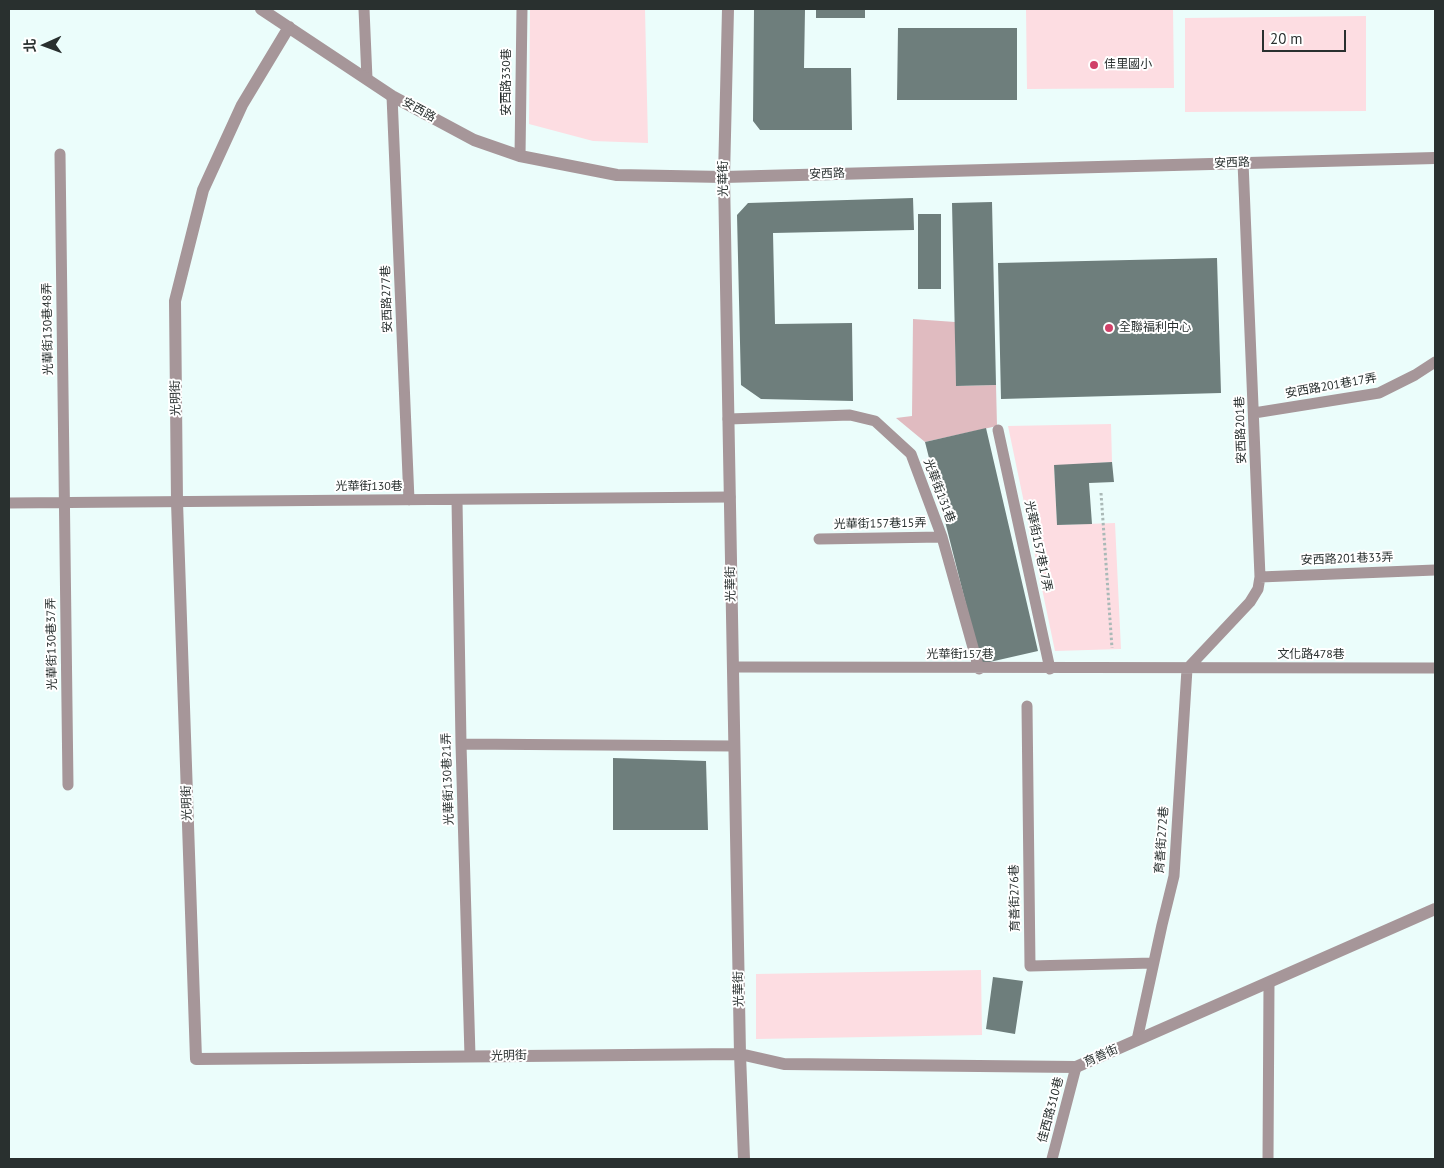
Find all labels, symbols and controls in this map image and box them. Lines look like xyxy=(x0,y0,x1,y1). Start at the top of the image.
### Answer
north arrow xyxy=(20,20,70,70)
scale bar xyxy=(1264,20,1348,52)
text: 20 m xyxy=(1270,29,1303,48)
text: 北 xyxy=(21,38,39,53)
street label: 安西路330巷 xyxy=(500,48,514,116)
place label: 佳里國小 xyxy=(1104,58,1152,72)
marker: 佳里國小 xyxy=(1088,59,1100,71)
street label: 安西路 xyxy=(400,95,438,125)
street label: 安西路 xyxy=(1214,155,1250,171)
street label: 光華街 xyxy=(717,161,731,197)
street label: 安西路 xyxy=(809,166,845,182)
street label: 安西路277巷 xyxy=(379,265,395,333)
street label: 光華街130巷48弄 xyxy=(40,283,56,375)
place label: 全聯福利中心 xyxy=(1119,321,1191,335)
marker: 全聯福利中心 xyxy=(1103,322,1115,334)
street label: 安西路201巷17弄 xyxy=(1284,371,1378,401)
street label: 光明街 xyxy=(168,380,184,416)
street label: 安西路201巷 xyxy=(1233,396,1249,464)
street label: 光華街131巷 xyxy=(920,457,958,525)
street label: 光華街130巷 xyxy=(335,480,403,494)
street label: 光華街157巷17弄 xyxy=(1021,499,1055,593)
street label: 光華街157巷15弄 xyxy=(834,516,926,532)
street label: 安西路201巷33弄 xyxy=(1300,550,1394,568)
street label: 光華街 xyxy=(723,566,739,602)
street label: 光華街130巷37弄 xyxy=(44,598,60,690)
street label: 光華街157巷 xyxy=(926,648,994,662)
street label: 文化路478巷 xyxy=(1277,648,1345,662)
street label: 光華街130巷21弄 xyxy=(439,732,457,826)
street label: 光明街 xyxy=(179,785,195,821)
street label: 育善街272巷 xyxy=(1152,806,1172,874)
street label: 育善街276巷 xyxy=(1007,864,1023,932)
street label: 光華街 xyxy=(731,971,747,1007)
street label: 育善街 xyxy=(1082,1042,1120,1070)
street label: 光明街 xyxy=(491,1048,527,1064)
street label: 佳西路310巷 xyxy=(1035,1075,1067,1145)

